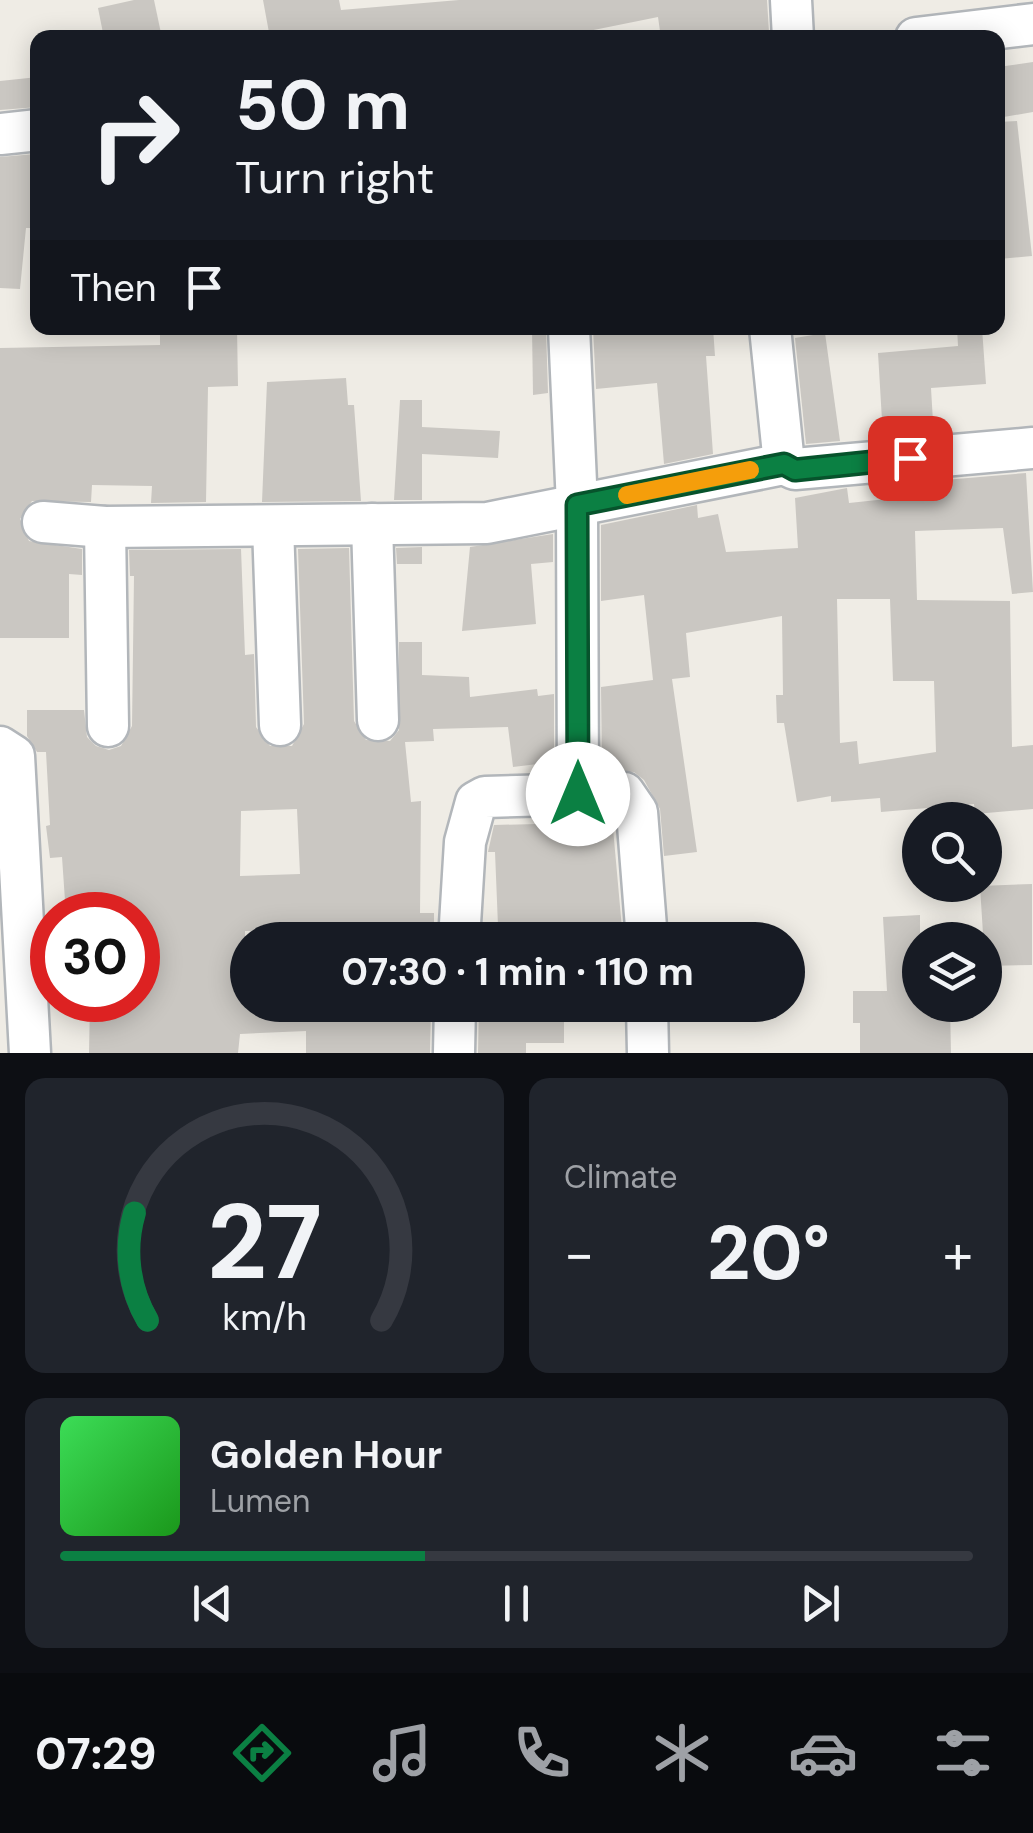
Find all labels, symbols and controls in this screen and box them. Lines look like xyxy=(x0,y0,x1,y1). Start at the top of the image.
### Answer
text: 50 m xyxy=(235,60,410,151)
icon: right xyxy=(70,70,200,200)
text: Turn right xyxy=(235,148,434,207)
icon: arrive xyxy=(177,260,232,315)
text: Then xyxy=(70,263,157,313)
pin xyxy=(868,416,953,501)
icon: arrive xyxy=(883,431,938,486)
position arrow xyxy=(526,742,630,846)
map controls xyxy=(902,802,1002,1022)
button: search xyxy=(902,802,1002,902)
speed limit sign: 30 xyxy=(30,892,160,1022)
button: layers xyxy=(902,922,1002,1022)
text: 07:30 · 1 min · 110 m xyxy=(341,947,694,997)
text: Climate xyxy=(564,1156,678,1198)
text: 27 xyxy=(207,1175,322,1310)
text: 20° xyxy=(707,1205,830,1302)
text: − xyxy=(564,1218,594,1290)
text: + xyxy=(943,1218,973,1290)
text: km/h xyxy=(222,1295,307,1341)
text: Golden Hour xyxy=(210,1430,442,1480)
text: Lumen xyxy=(210,1480,310,1522)
icon: previous xyxy=(185,1576,240,1631)
icon: pause xyxy=(489,1576,544,1631)
icon: next xyxy=(793,1576,848,1631)
icon: directions xyxy=(227,1718,297,1788)
icon: music xyxy=(367,1718,437,1788)
icon: phone xyxy=(507,1718,577,1788)
icon: climate xyxy=(647,1718,717,1788)
icon: car xyxy=(788,1718,858,1788)
icon: filters xyxy=(928,1718,998,1788)
text: 07:29 xyxy=(35,1724,156,1783)

